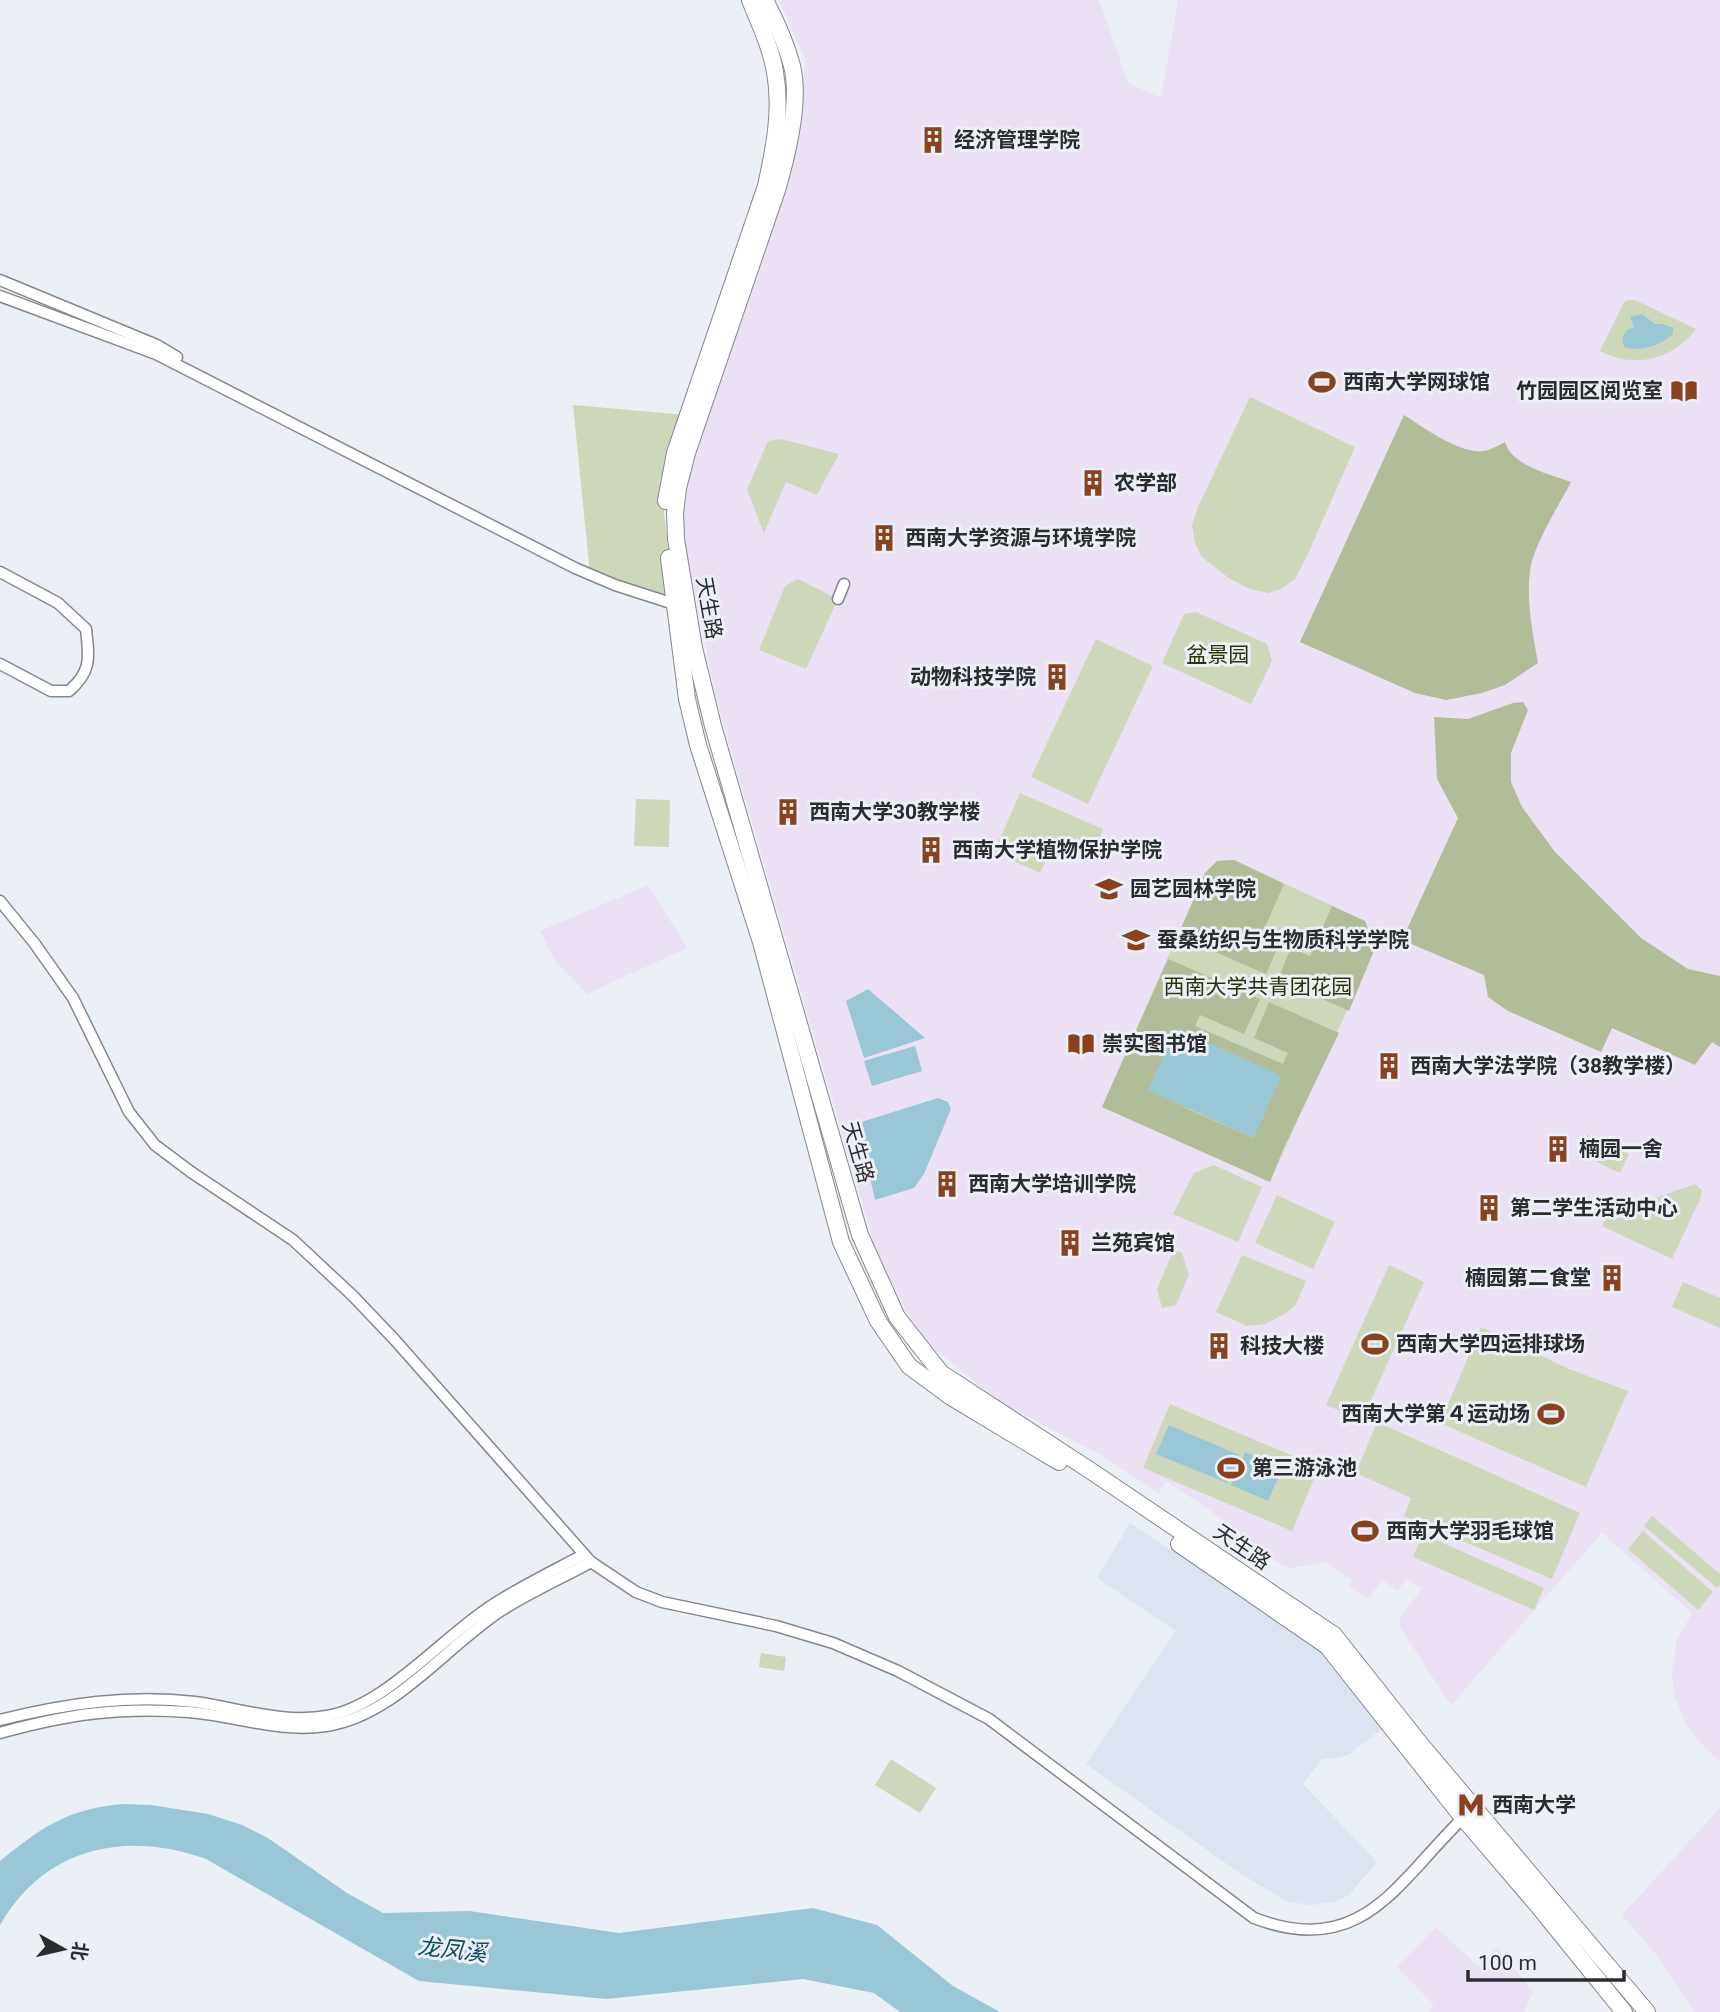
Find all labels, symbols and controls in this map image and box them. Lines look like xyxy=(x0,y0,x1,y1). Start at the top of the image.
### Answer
building icon: 经济管理学院 xyxy=(918,125,948,155)
place label: 经济管理学院 xyxy=(954,128,1080,152)
sports icon: 西南大学网球馆 xyxy=(1307,367,1337,397)
place label: 西南大学网球馆 xyxy=(1343,370,1490,394)
library icon: 竹园园区阅览室 xyxy=(1669,376,1699,406)
place label: 竹园园区阅览室 xyxy=(1516,379,1663,403)
building icon: 农学部 xyxy=(1078,468,1108,498)
place label: 农学部 xyxy=(1114,471,1177,495)
building icon: 西南大学资源与环境学院 xyxy=(869,523,899,553)
place label: 西南大学资源与环境学院 xyxy=(905,526,1136,550)
street label: 天生路 xyxy=(692,575,726,641)
park label: 盆景园 xyxy=(1187,643,1250,667)
building icon: 动物科技学院 xyxy=(1042,662,1072,692)
place label: 动物科技学院 xyxy=(910,665,1036,689)
building icon: 西南大学30教学楼 xyxy=(773,797,803,827)
place label: 西南大学30教学楼 xyxy=(809,800,980,824)
building icon: 西南大学植物保护学院 xyxy=(916,835,946,865)
place label: 西南大学植物保护学院 xyxy=(952,838,1162,862)
school or university icon: 园艺园林学院 xyxy=(1094,874,1124,904)
place label: 园艺园林学院 xyxy=(1130,877,1256,901)
school or university icon: 蚕桑纺织与生物质科学学院 xyxy=(1121,925,1151,955)
place label: 蚕桑纺织与生物质科学学院 xyxy=(1157,928,1409,952)
park label: 西南大学共青团花园 xyxy=(1164,975,1353,999)
library icon: 崇实图书馆 xyxy=(1066,1029,1096,1059)
place label: 崇实图书馆 xyxy=(1102,1032,1207,1056)
building icon: 西南大学法学院（38教学楼） xyxy=(1374,1051,1404,1081)
place label: 西南大学法学院（38教学楼） xyxy=(1410,1054,1686,1078)
street label: 天生路 xyxy=(838,1118,878,1186)
building icon: 楠园一舍 xyxy=(1543,1134,1573,1164)
place label: 楠园一舍 xyxy=(1579,1137,1663,1161)
building icon: 西南大学培训学院 xyxy=(932,1169,962,1199)
place label: 西南大学培训学院 xyxy=(968,1172,1136,1196)
building icon: 第二学生活动中心 xyxy=(1474,1193,1504,1223)
place label: 第二学生活动中心 xyxy=(1510,1196,1678,1220)
building icon: 兰苑宾馆 xyxy=(1055,1228,1085,1258)
place label: 兰苑宾馆 xyxy=(1091,1231,1175,1255)
building icon: 楠园第二食堂 xyxy=(1597,1263,1627,1293)
place label: 楠园第二食堂 xyxy=(1465,1266,1591,1290)
sports icon: 西南大学四运排球场 xyxy=(1360,1329,1390,1359)
building icon: 科技大楼 xyxy=(1204,1331,1234,1361)
place label: 西南大学四运排球场 xyxy=(1396,1332,1585,1356)
place label: 科技大楼 xyxy=(1240,1334,1324,1358)
sports icon: 西南大学第４运动场 xyxy=(1536,1399,1566,1429)
place label: 西南大学第４运动场 xyxy=(1341,1402,1530,1426)
sports icon: 第三游泳池 xyxy=(1216,1453,1246,1483)
place label: 第三游泳池 xyxy=(1252,1456,1357,1480)
sports icon: 西南大学羽毛球馆 xyxy=(1350,1516,1380,1546)
street label: 天生路 xyxy=(1209,1519,1275,1575)
place label: 西南大学羽毛球馆 xyxy=(1386,1519,1554,1543)
metro station icon: 西南大学 xyxy=(1456,1790,1486,1820)
place label: 西南大学 xyxy=(1492,1793,1576,1817)
north arrow xyxy=(28,1914,98,1984)
water label: 龙凤溪 xyxy=(416,1933,491,1967)
scale bar xyxy=(1468,1938,1624,1982)
text: 北 xyxy=(67,1940,92,1962)
text: 100 m xyxy=(1478,1951,1537,1975)

